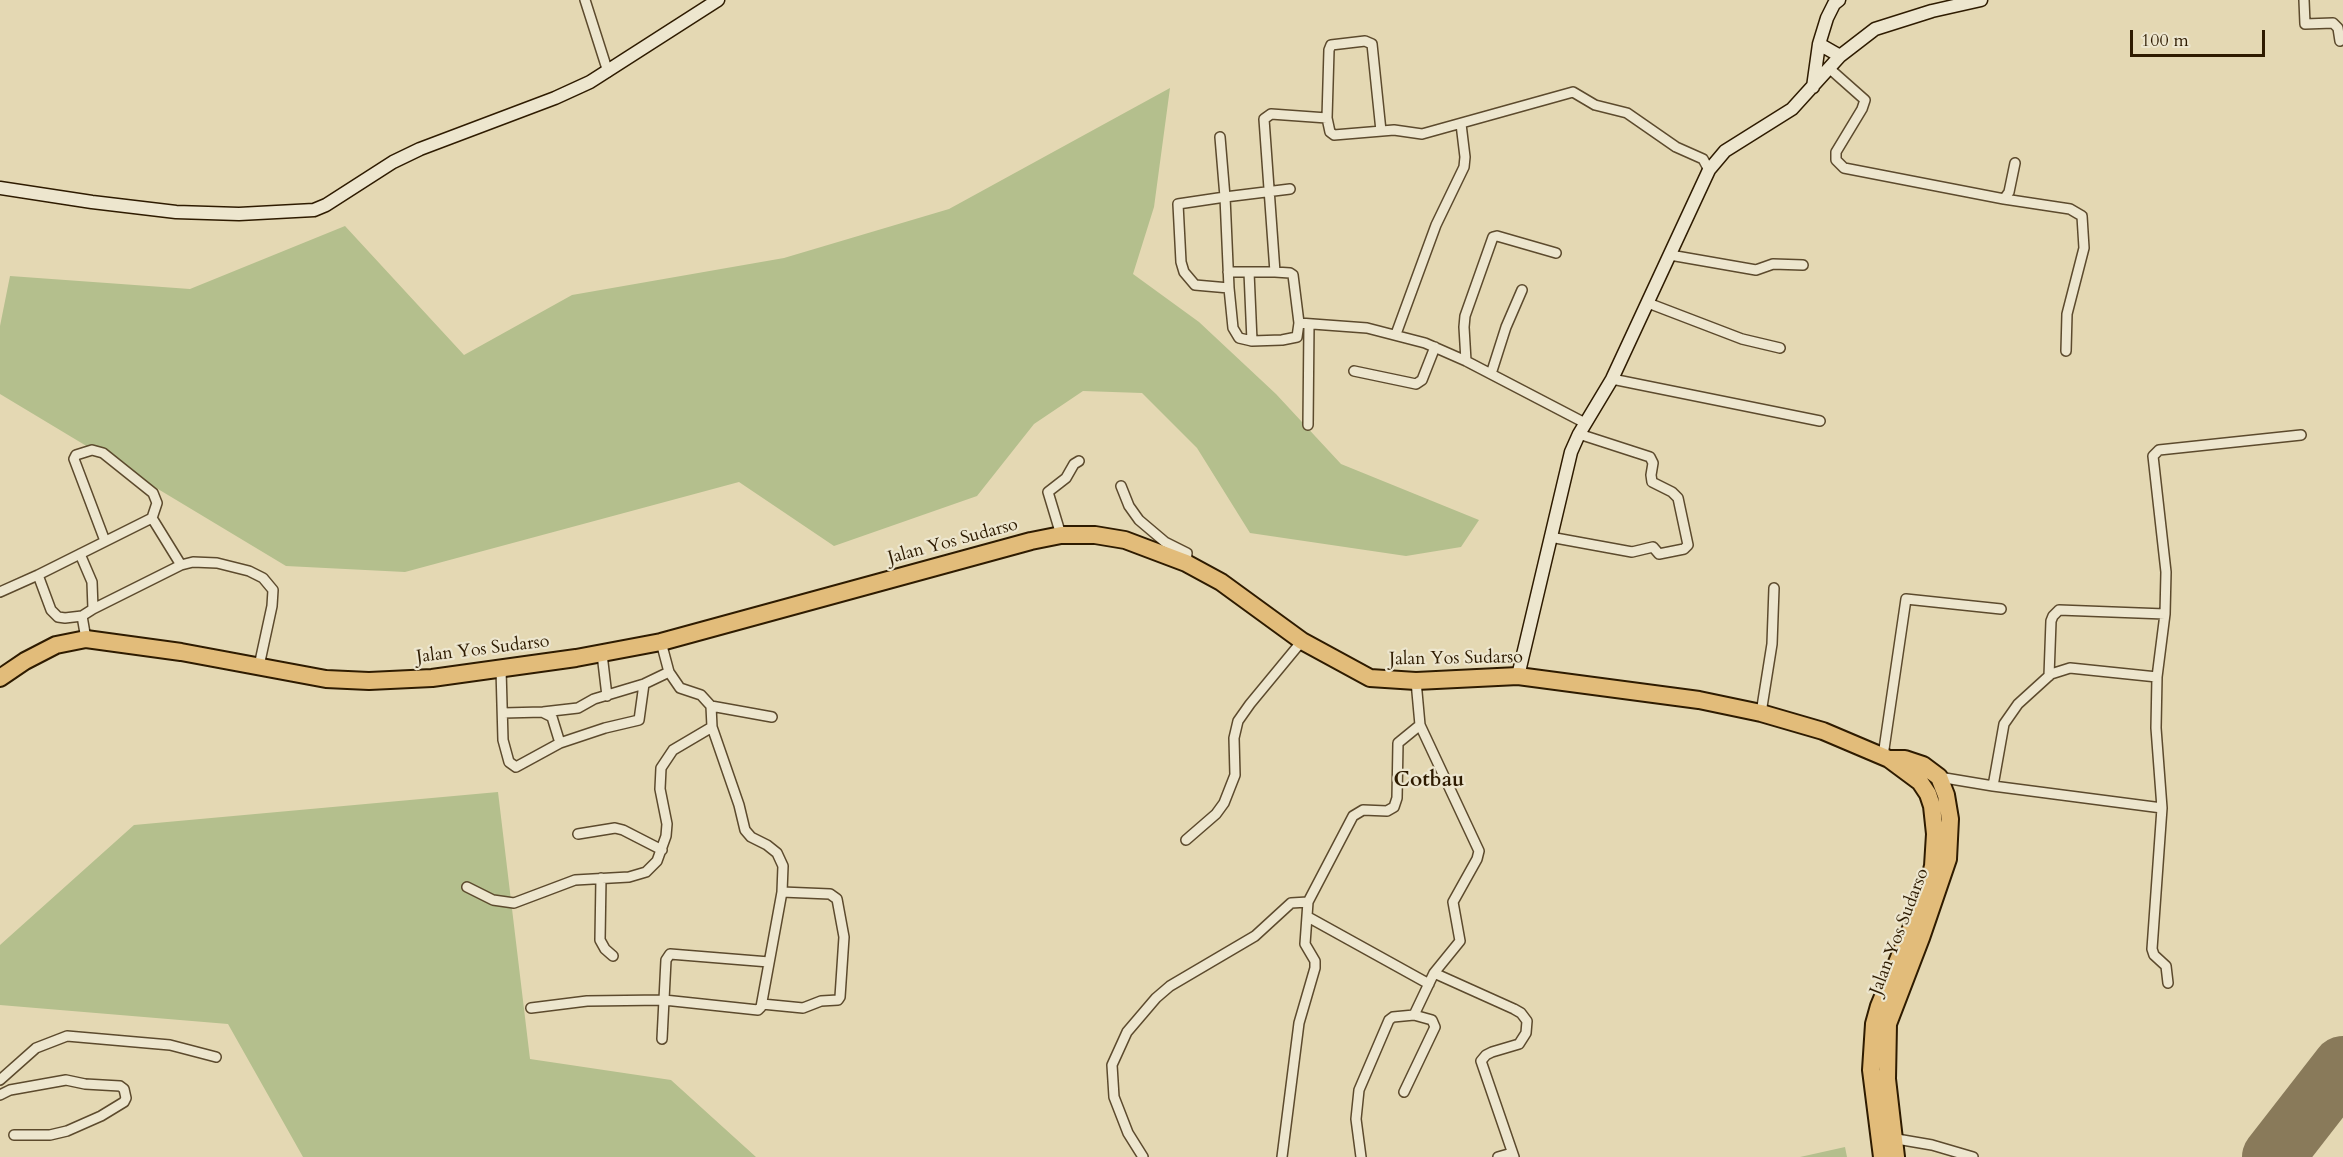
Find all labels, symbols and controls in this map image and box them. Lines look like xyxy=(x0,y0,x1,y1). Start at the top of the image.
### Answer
scale bar xyxy=(2133,18,2268,56)
text: 100 m xyxy=(2141,28,2189,53)
street label: Jalan Yos Sudarso xyxy=(886,514,1020,570)
street label: Jalan Yos Sudarso xyxy=(415,631,551,669)
street label: Jalan Yos Sudarso xyxy=(1389,647,1523,671)
district label: Cotbau xyxy=(1394,768,1464,794)
street label: Jalan Yos Sudarso xyxy=(1866,866,1934,998)

